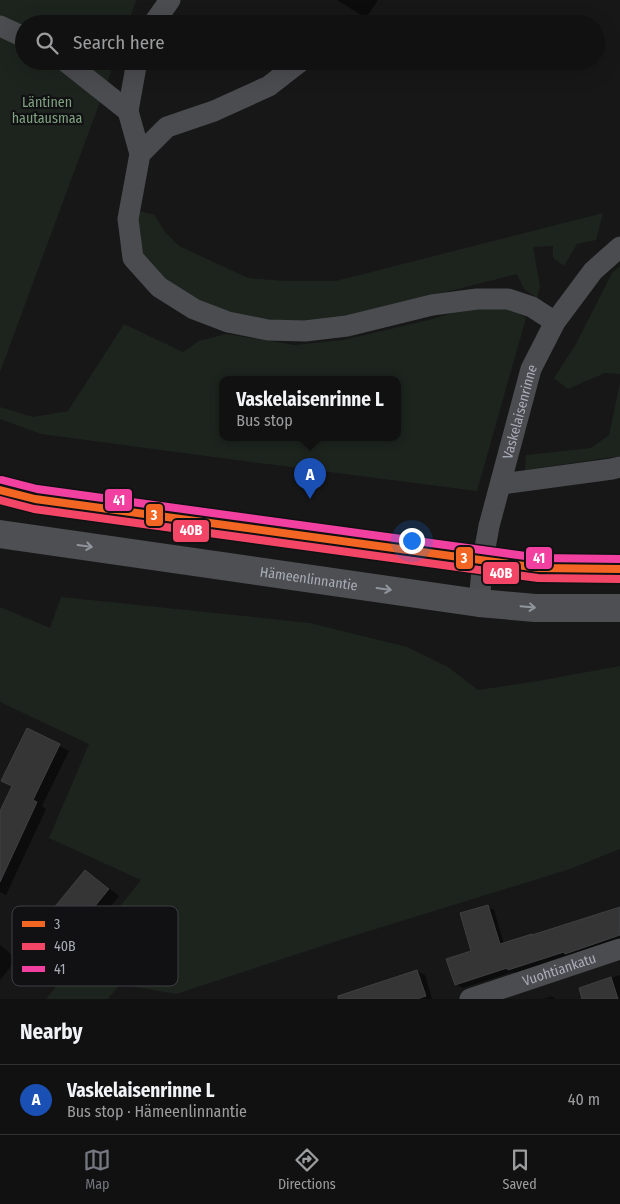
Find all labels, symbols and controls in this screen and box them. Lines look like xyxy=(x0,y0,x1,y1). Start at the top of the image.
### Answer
search box xyxy=(15,15,605,70)
icon: search xyxy=(33,29,61,57)
text: Search here xyxy=(73,31,165,54)
park label: Läntinen hautausmaa xyxy=(12,94,82,127)
street label: Vaskelaisenrinne xyxy=(499,361,541,461)
popup xyxy=(219,376,401,441)
text: Vaskelaisenrinne L xyxy=(236,388,384,411)
text: Bus stop xyxy=(236,411,293,430)
pin: A xyxy=(294,458,326,499)
line badge: 41 xyxy=(104,488,133,512)
text: 41 xyxy=(113,492,125,509)
line badge: 3 xyxy=(145,503,164,527)
text: 3 xyxy=(150,507,158,524)
line badge: 40B xyxy=(172,519,210,543)
text: 40B xyxy=(180,522,203,539)
your location xyxy=(399,528,425,554)
one-way arrow xyxy=(76,542,92,552)
line badge: 3 xyxy=(455,546,474,570)
line badge: 41 xyxy=(525,546,553,570)
text: 3 xyxy=(460,550,468,567)
text: 41 xyxy=(533,550,545,567)
line badge: 40B xyxy=(482,561,520,585)
street label: Hämeenlinnantie xyxy=(259,564,359,594)
text: 40B xyxy=(490,565,513,582)
one-way arrow xyxy=(376,584,392,594)
one-way arrow xyxy=(520,602,536,612)
legend xyxy=(12,906,178,986)
text: 3 xyxy=(54,916,60,933)
text: 40B xyxy=(54,938,76,955)
street label: Vuohtiankatu xyxy=(520,950,598,990)
text: 41 xyxy=(54,961,65,978)
text: Nearby xyxy=(20,1019,82,1045)
text: Vaskelaisenrinne L xyxy=(67,1079,215,1102)
text: A xyxy=(32,1090,40,1109)
text: 40 m xyxy=(568,1090,600,1109)
text: Bus stop · Hämeenlinnantie xyxy=(67,1102,247,1121)
tab: Map xyxy=(83,1146,111,1193)
tab: Directions xyxy=(278,1146,336,1193)
tab: Saved xyxy=(502,1146,537,1193)

